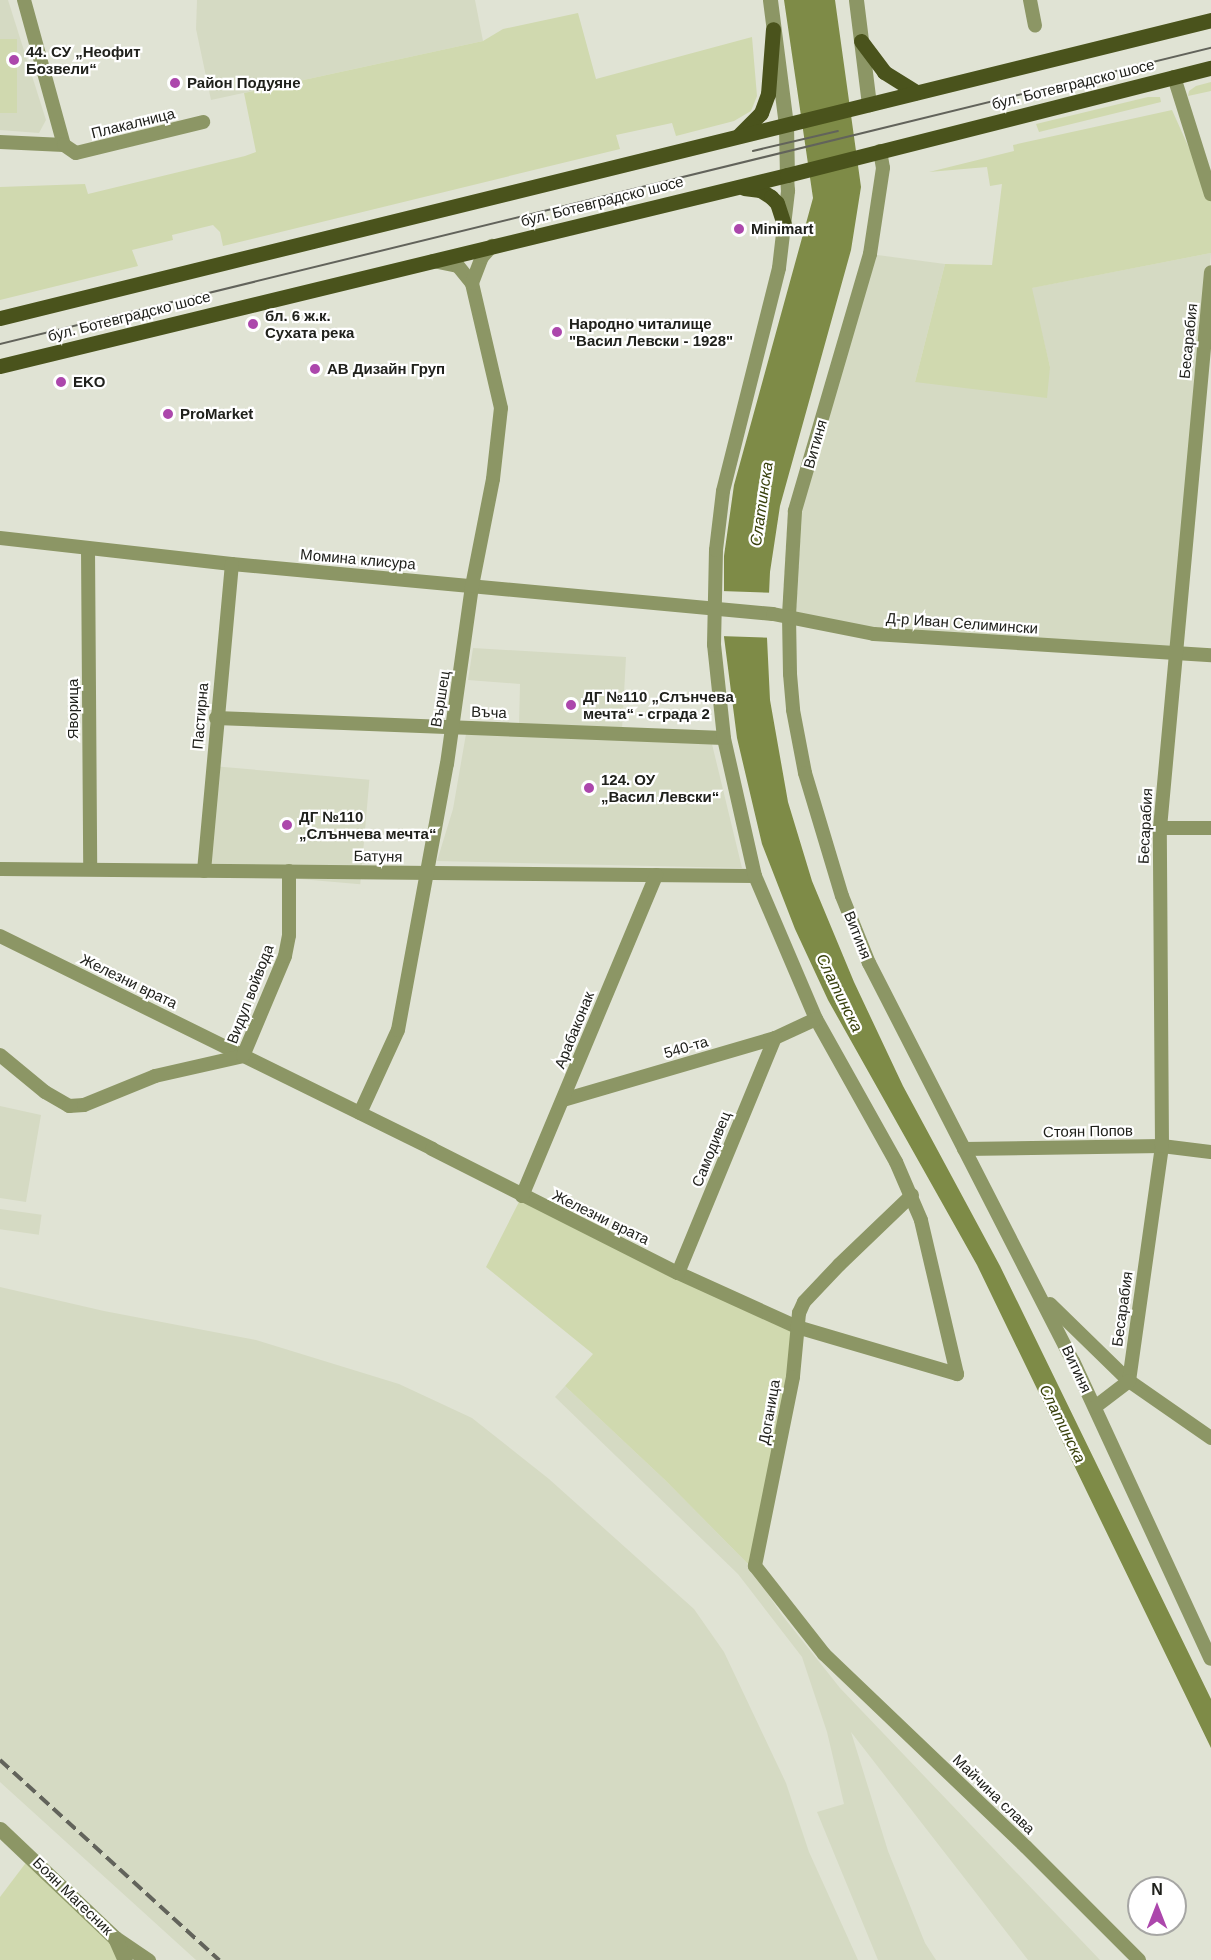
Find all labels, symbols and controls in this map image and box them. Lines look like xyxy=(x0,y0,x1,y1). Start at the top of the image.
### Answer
place label: 44. СУ „Неофит Бозвели“ xyxy=(26,42,141,77)
marker: 44. СУ „Неофит Бозвели“ xyxy=(7,53,21,67)
street label: бул. Ботевградско шосе xyxy=(990,55,1156,113)
place label: Район Подуяне xyxy=(187,74,301,92)
marker: Район Подуяне xyxy=(168,76,182,90)
street label: Плакалница xyxy=(89,104,177,142)
street label: бул. Ботевградско шосе xyxy=(519,172,685,230)
place label: Minimart xyxy=(751,220,814,238)
marker: Minimart xyxy=(732,222,746,236)
street label: бул. Ботевградско шосе xyxy=(46,287,212,345)
street label: Бесарабия xyxy=(1175,302,1201,380)
place label: бл. 6 ж.к. Сухата река xyxy=(265,306,354,341)
place label: Народно читалище "Васил Левски - 1928" xyxy=(569,314,733,349)
marker: бл. 6 ж.к. Сухата река xyxy=(246,317,260,331)
marker: Народно читалище "Васил Левски - 1928" xyxy=(550,325,564,339)
place label: АВ Дизайн Груп xyxy=(327,360,445,378)
marker: АВ Дизайн Груп xyxy=(308,362,322,376)
place label: EKO xyxy=(73,373,106,391)
marker: EKO xyxy=(54,375,68,389)
place label: ProMarket xyxy=(180,405,253,423)
marker: ProMarket xyxy=(161,407,175,421)
street label: Витиня xyxy=(799,417,831,471)
water label: Слатинска xyxy=(747,461,777,547)
street label: Момина клисура xyxy=(300,545,416,573)
street label: Д-р Иван Селимински xyxy=(885,609,1039,637)
street label: Вършец xyxy=(427,670,453,728)
street label: Яворица xyxy=(64,679,82,739)
street label: Пастирна xyxy=(188,682,212,750)
place label: ДГ №110 „Слънчева мечта“ - сграда 2 xyxy=(583,687,734,722)
marker: ДГ №110 „Слънчева мечта“ - сграда 2 xyxy=(564,698,578,712)
street label: Въча xyxy=(471,702,507,722)
place label: 124. ОУ „Васил Левски“ xyxy=(601,770,719,805)
marker: 124. ОУ „Васил Левски“ xyxy=(582,781,596,795)
street label: Бесарабия xyxy=(1134,788,1156,864)
place label: ДГ №110 „Слънчева мечта“ xyxy=(299,807,436,842)
marker: ДГ №110 „Слънчева мечта“ xyxy=(280,818,294,832)
street label: Батуня xyxy=(353,847,403,865)
street label: Витиня xyxy=(840,908,876,962)
street label: Видул войвода xyxy=(223,942,277,1046)
street label: Железни врата xyxy=(78,950,180,1012)
water label: Слатинска xyxy=(812,951,866,1035)
street label: Арабаконак xyxy=(550,989,598,1071)
street label: 540-та xyxy=(662,1032,710,1062)
street label: Самодивец xyxy=(688,1109,734,1189)
street label: Стоян Попов xyxy=(1043,1121,1133,1141)
street label: Железни врата xyxy=(550,1186,652,1248)
street label: Бесарабия xyxy=(1108,1270,1136,1348)
street label: Витиня xyxy=(1058,1343,1096,1395)
street label: Доганица xyxy=(754,1378,784,1446)
water label: Слатинска xyxy=(1035,1382,1089,1466)
street label: Майчина слава xyxy=(949,1750,1039,1838)
street label: Боян Магесник xyxy=(29,1853,117,1939)
north arrow xyxy=(1127,1876,1187,1936)
text: N xyxy=(1151,1881,1163,1898)

